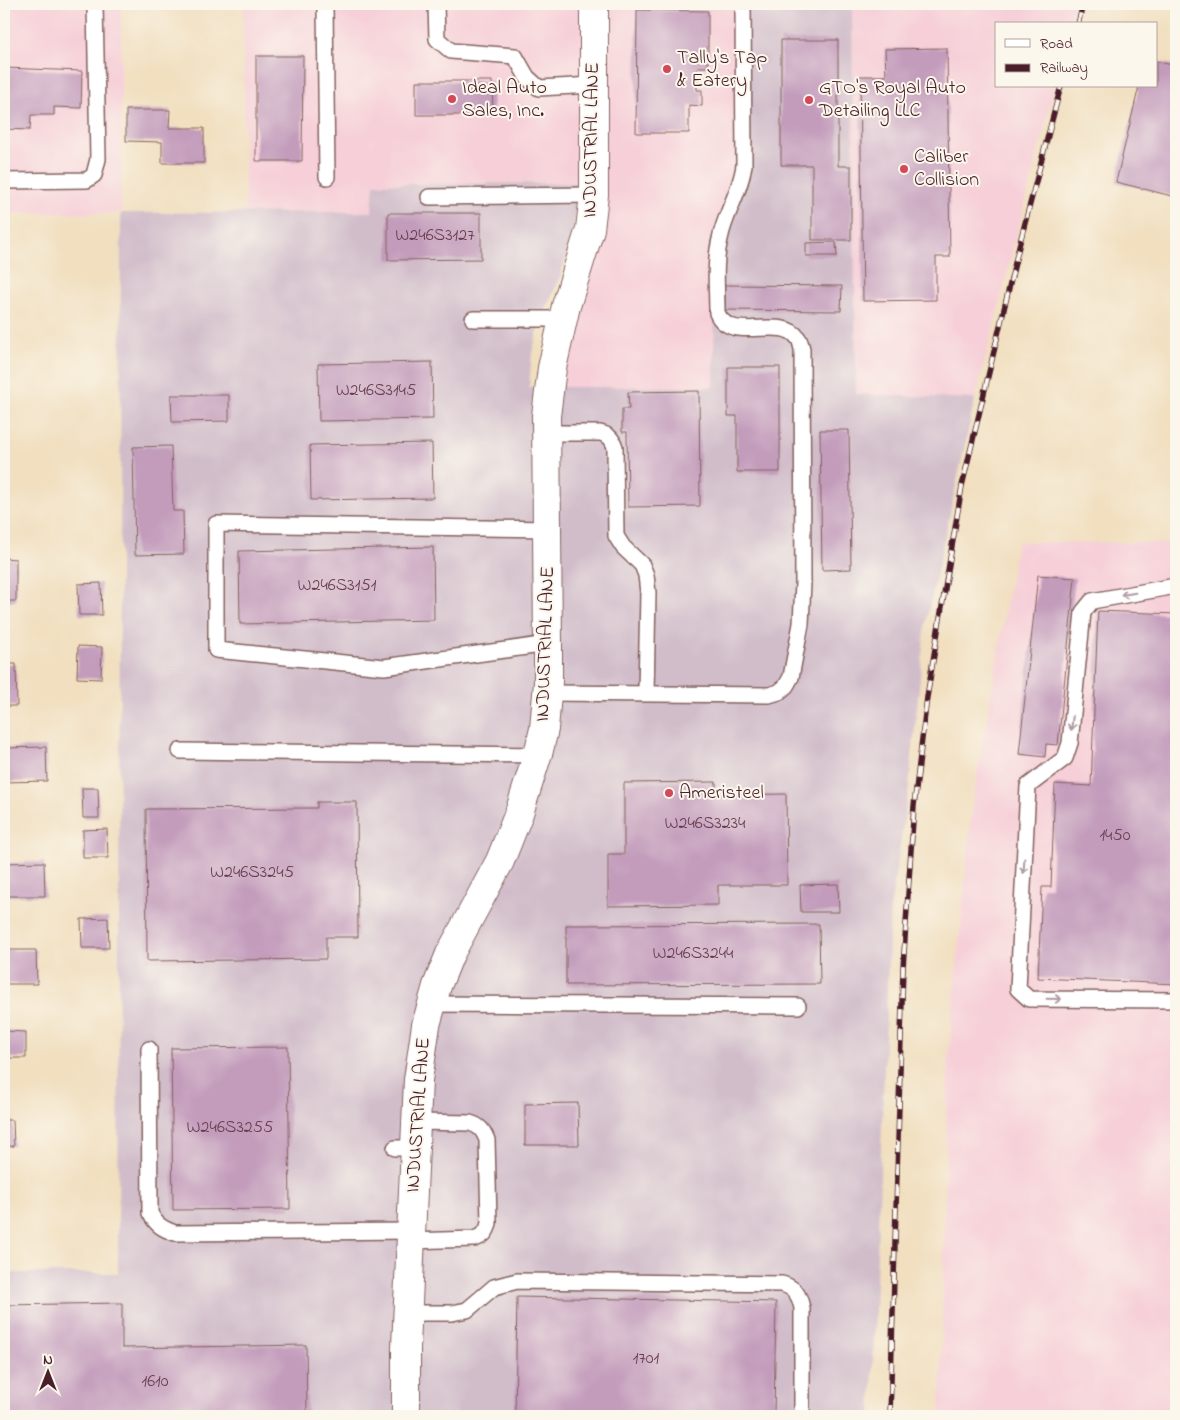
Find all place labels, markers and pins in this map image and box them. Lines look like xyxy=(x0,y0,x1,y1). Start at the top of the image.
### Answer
place label: Tally's Tap & Eatery xyxy=(677,44,768,96)
marker: Tally's Tap & Eatery xyxy=(661,63,673,75)
place label: Ideal Auto Sales, Inc. xyxy=(462,74,547,126)
place label: GTO's Royal Auto Detailing LLC xyxy=(818,74,966,127)
marker: Ideal Auto Sales, Inc. xyxy=(446,93,458,105)
marker: GTO's Royal Auto Detailing LLC xyxy=(803,94,815,106)
place label: Caliber Collision xyxy=(914,143,979,195)
marker: Caliber Collision xyxy=(898,163,910,175)
place label: Ameristeel xyxy=(679,779,764,808)
marker: Ameristeel xyxy=(663,787,675,799)

